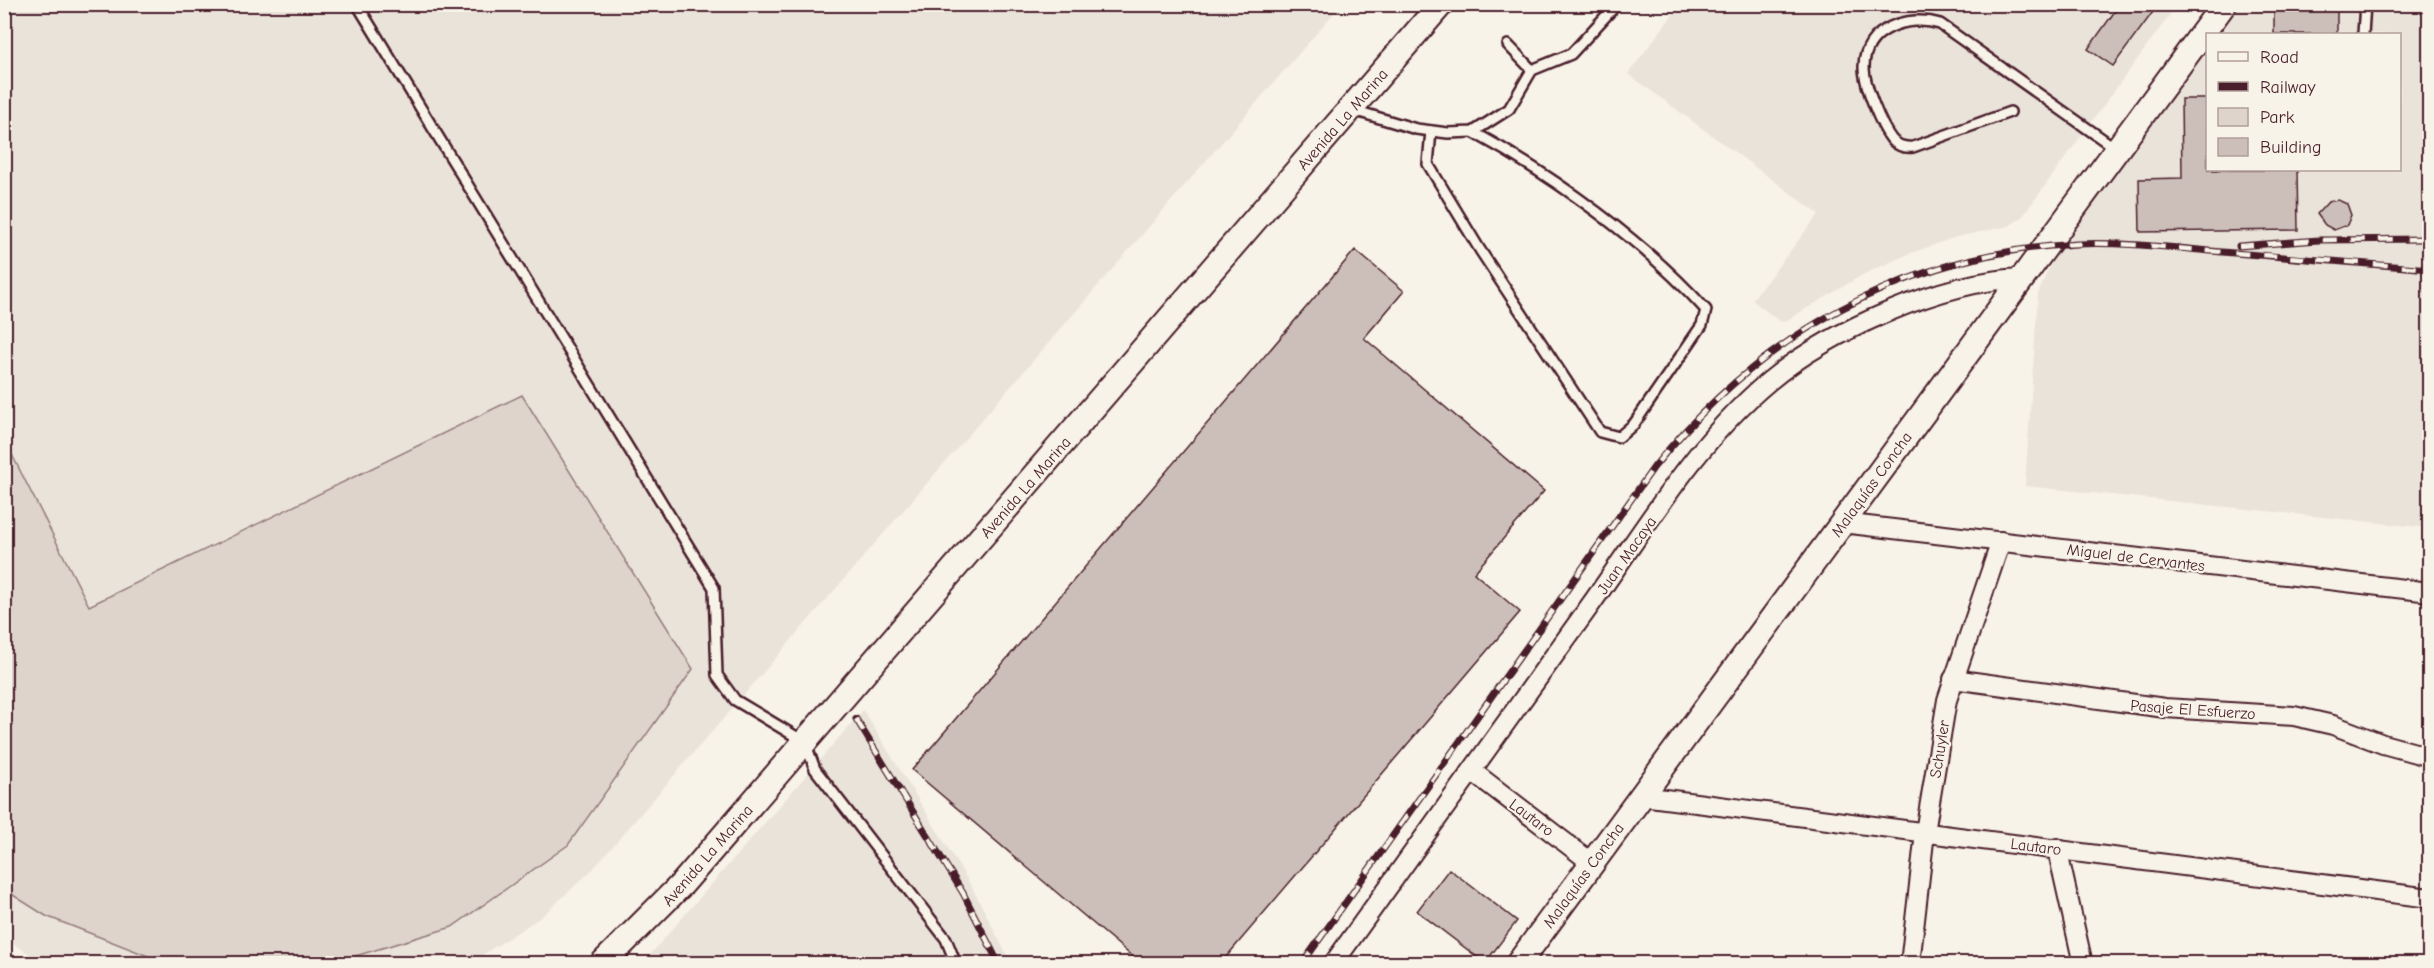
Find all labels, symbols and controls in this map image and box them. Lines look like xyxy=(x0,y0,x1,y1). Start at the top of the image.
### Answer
legend xyxy=(2206,33,2401,171)
text: Road xyxy=(2260,47,2299,68)
street label: Avenida La Marina xyxy=(1294,65,1392,174)
text: Railway xyxy=(2260,77,2317,98)
text: Park xyxy=(2260,107,2295,128)
text: Building xyxy=(2260,137,2322,158)
street label: Malaquías Concha xyxy=(1828,429,1916,541)
street label: Avenida La Marina xyxy=(977,433,1075,542)
street label: Juan Macaya xyxy=(1593,513,1660,598)
street label: Miguel de Cervantes xyxy=(2066,541,2206,575)
street label: Pasaje El Esfuerzo xyxy=(2130,697,2256,723)
street label: Schuyler xyxy=(1927,718,1954,779)
street label: Lautaro xyxy=(1506,795,1557,840)
street label: Avenida La Marina xyxy=(659,801,757,910)
street label: Malaquías Concha xyxy=(1540,820,1628,932)
street label: Lautaro xyxy=(2009,835,2062,859)

